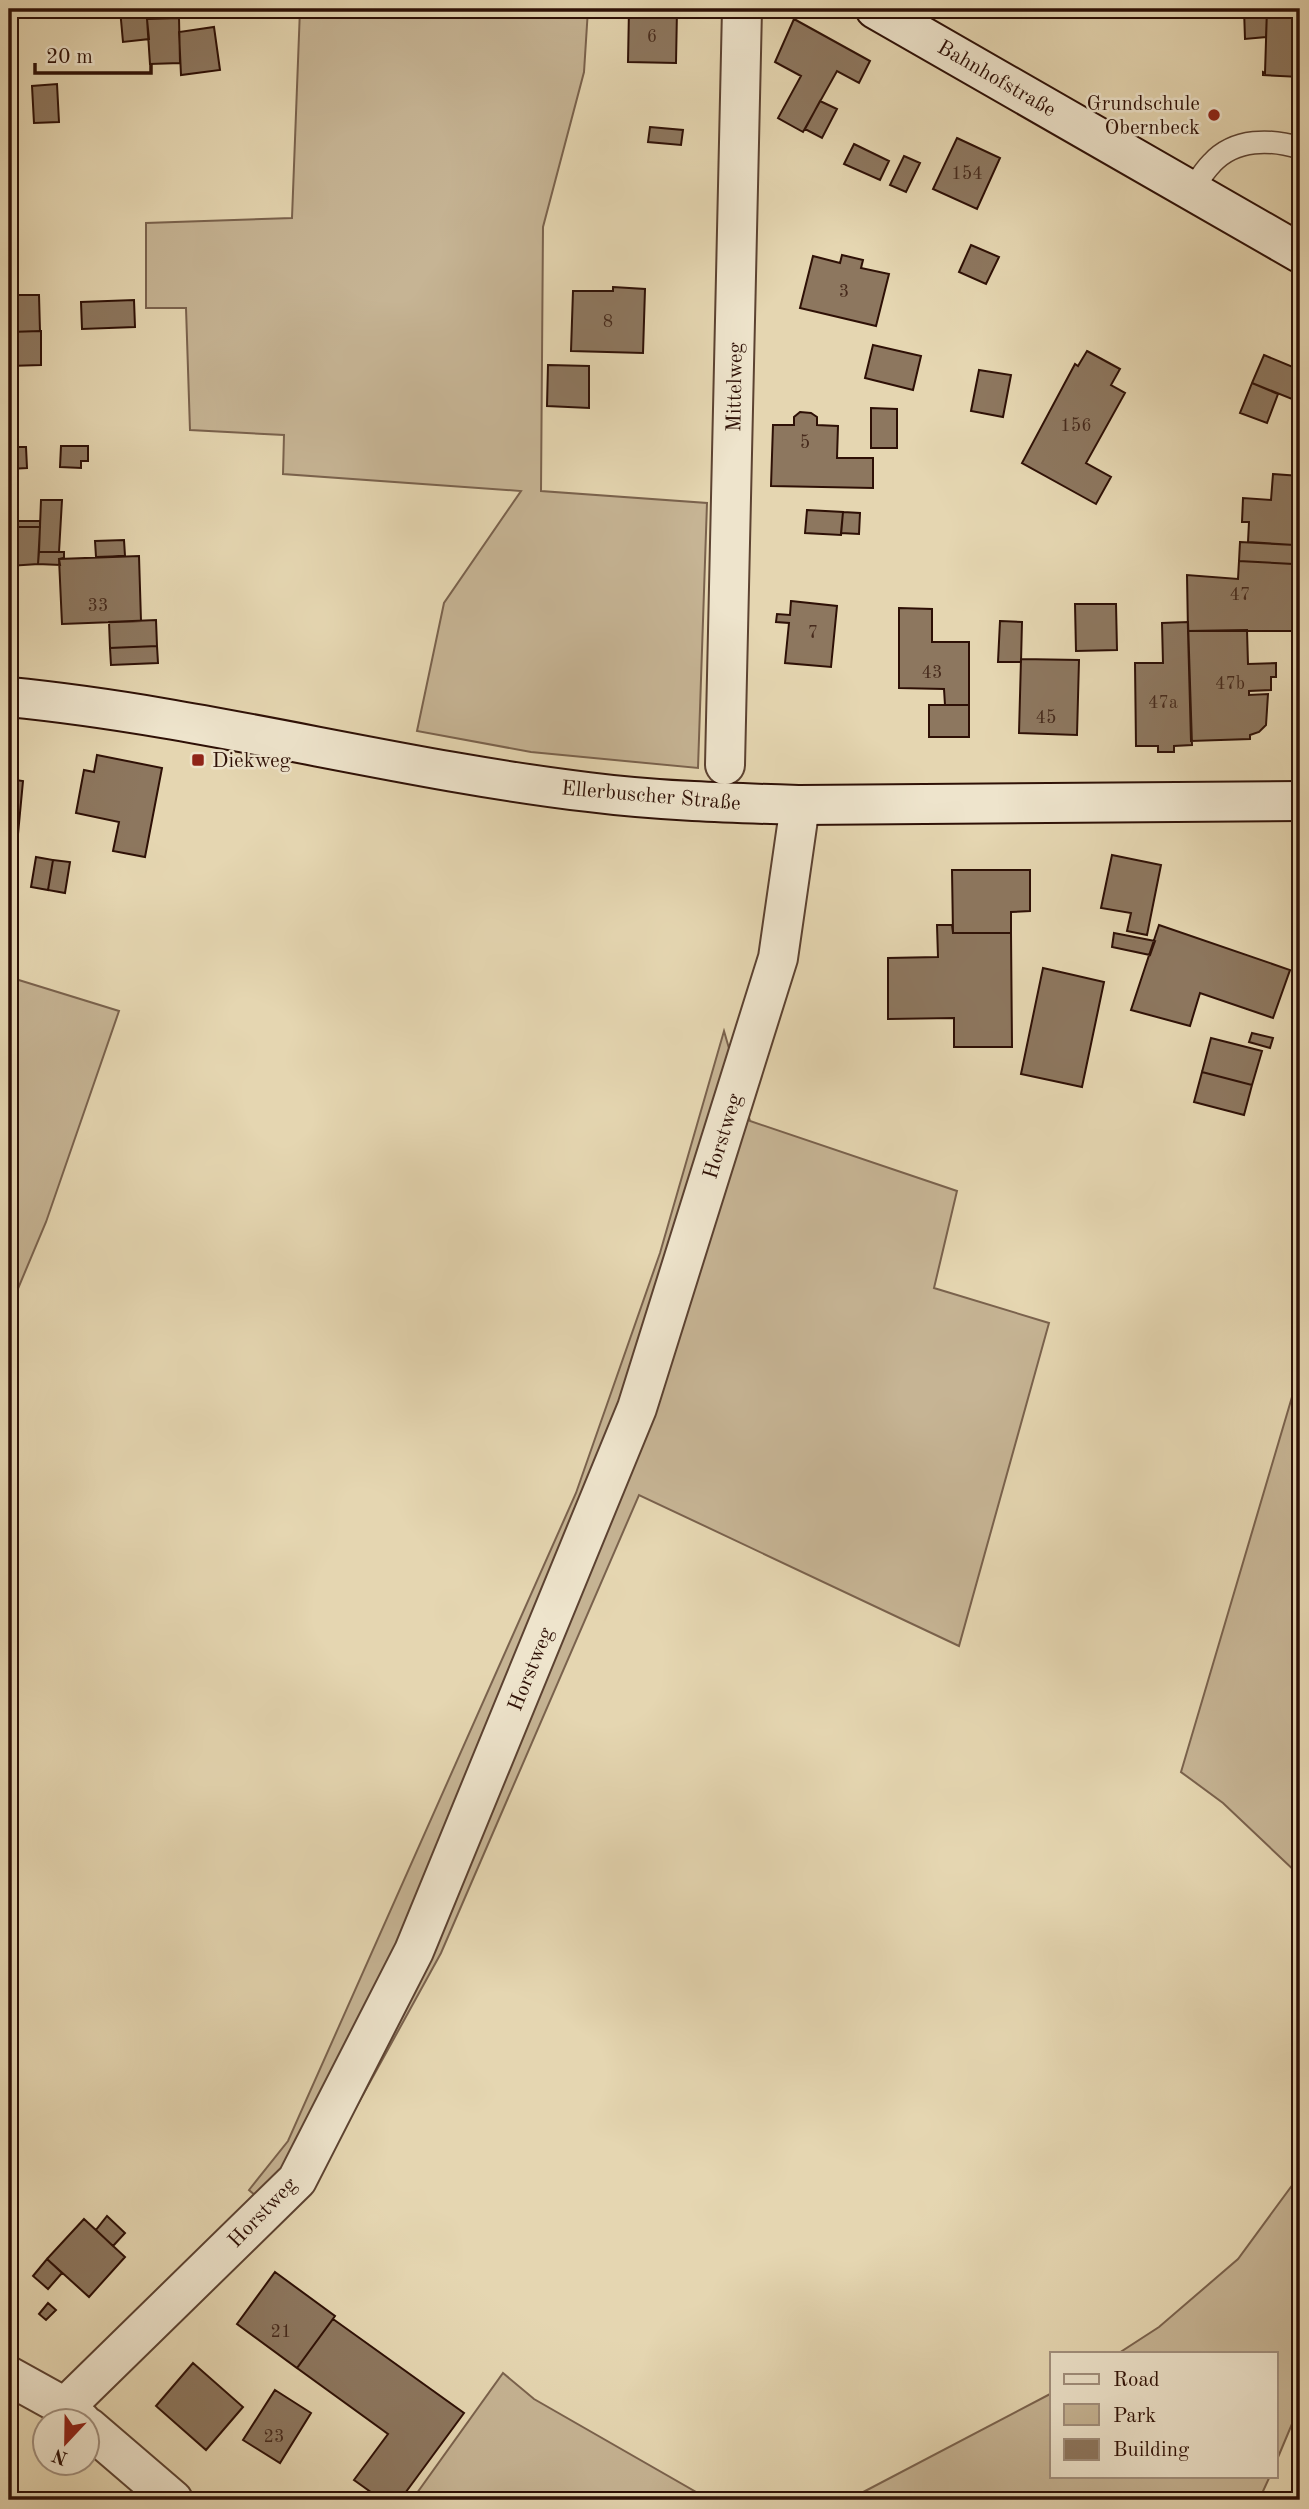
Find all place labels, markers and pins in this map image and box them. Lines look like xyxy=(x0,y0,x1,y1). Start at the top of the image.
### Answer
place label: Grundschule Obernbeck xyxy=(1087,94,1200,139)
marker: Grundschule Obernbeck xyxy=(1206,107,1222,123)
place label: Diekweg xyxy=(212,751,292,772)
marker: Diekweg xyxy=(190,752,206,768)

